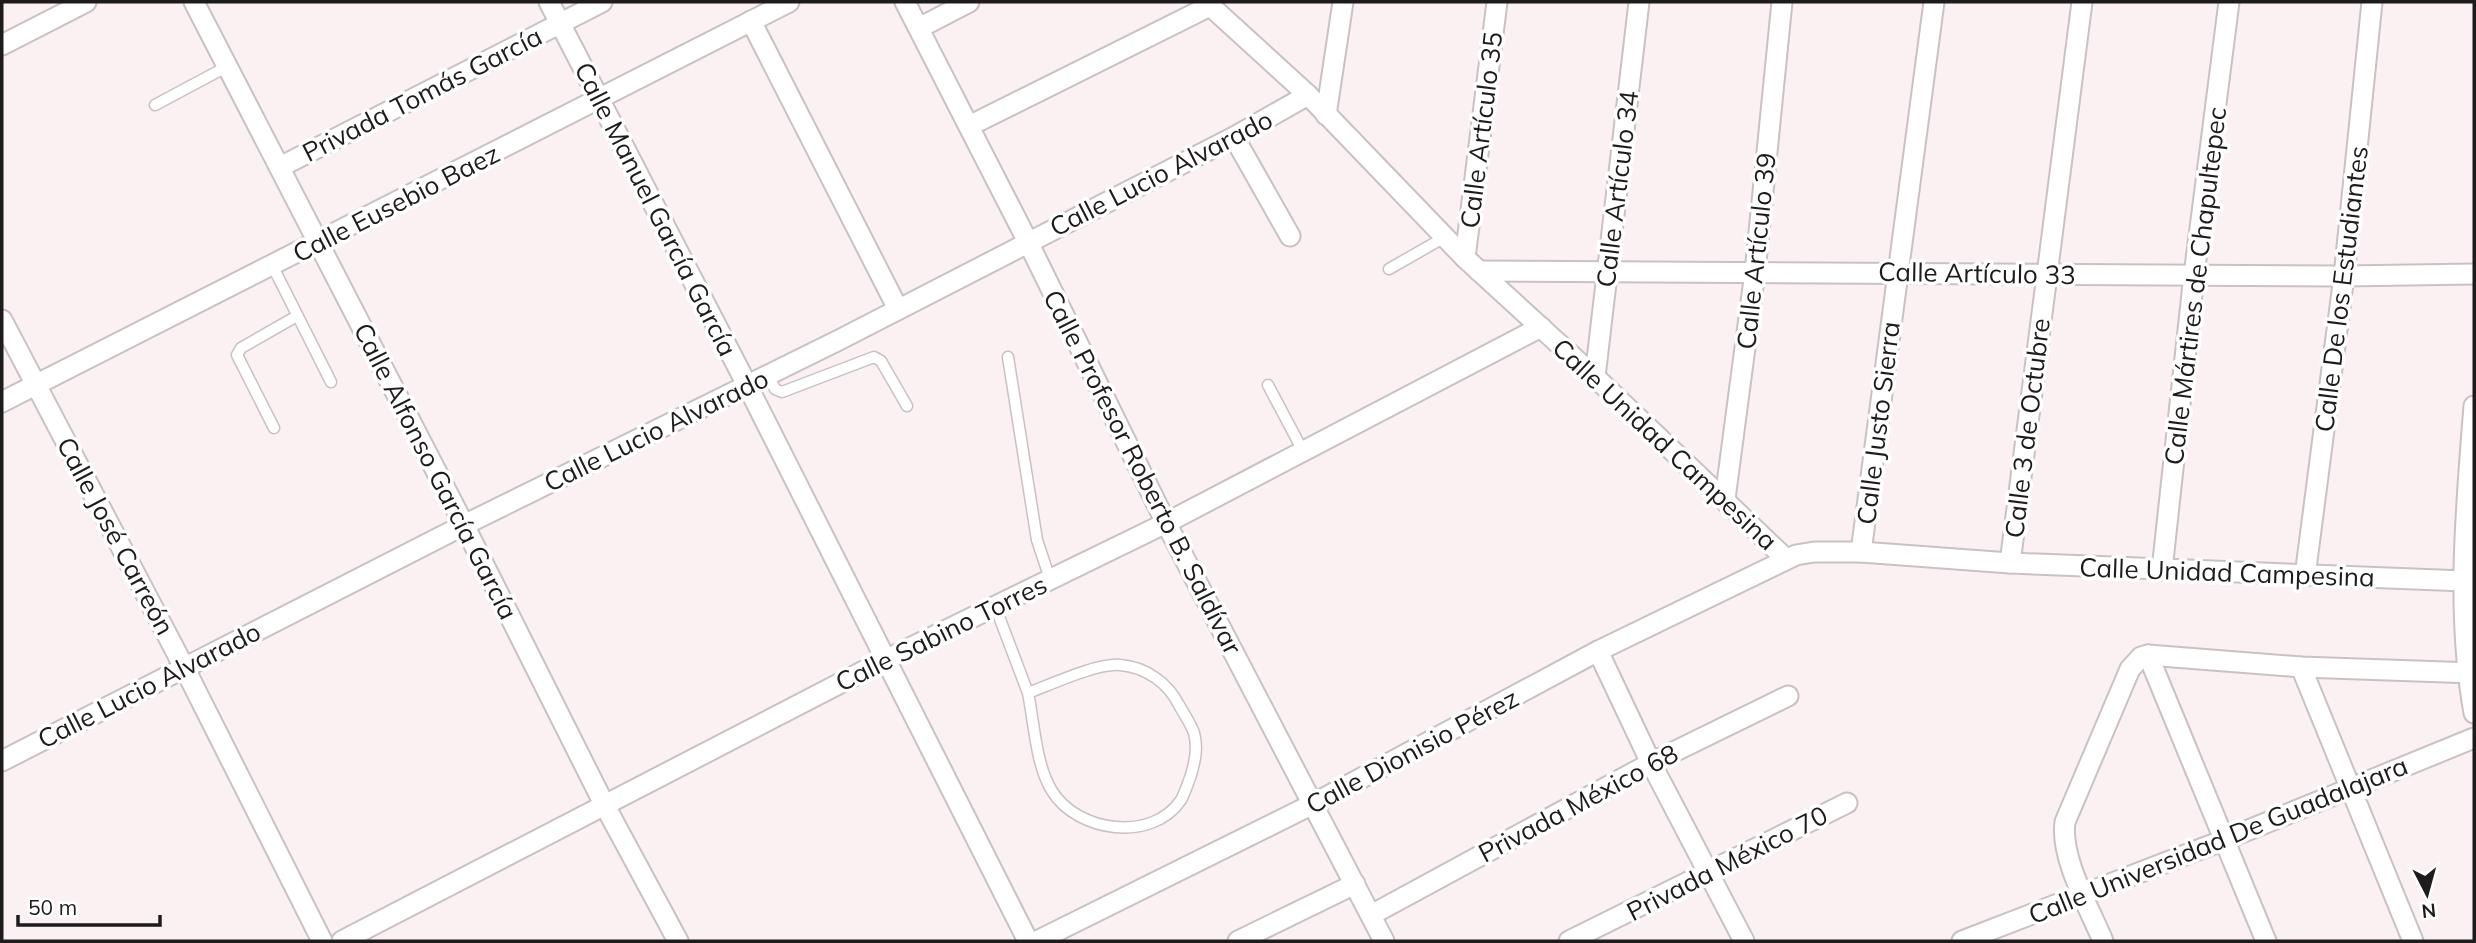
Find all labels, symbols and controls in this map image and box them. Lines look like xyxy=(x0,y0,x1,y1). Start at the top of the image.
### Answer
street label: Privada Tomás García xyxy=(297,19,547,169)
street label: Calle Artículo 35 xyxy=(1453,30,1509,230)
street label: Calle Manuel García García xyxy=(567,57,745,361)
street label: Calle Artículo 34 xyxy=(1589,89,1645,289)
street label: Calle Lucio Alvarado xyxy=(1044,103,1278,243)
street label: Calle Mártires de Chapultepec xyxy=(2157,105,2233,467)
street label: Calle Eusebio Baez xyxy=(287,137,505,269)
street label: Calle De los Estudiantes xyxy=(2307,144,2375,434)
street label: Calle Artículo 39 xyxy=(1729,151,1783,351)
street label: Calle Artículo 33 xyxy=(1878,255,2076,291)
street label: Calle Profesor Roberto B. Saldívar xyxy=(1036,284,1250,660)
street label: Calle 3 de Octubre xyxy=(1997,316,2057,540)
street label: Calle Alfonso García García xyxy=(347,317,525,625)
street label: Calle Justo Sierra xyxy=(1849,320,1907,526)
street label: Calle Unidad Campesina xyxy=(1546,331,1784,557)
street label: Calle Lucio Alvarado xyxy=(538,361,774,499)
street label: Calle José Carreón xyxy=(50,431,182,641)
street label: Calle Unidad Campesina xyxy=(2079,550,2375,594)
street label: Calle Sabino Torres xyxy=(830,568,1052,698)
street label: Calle Lucio Alvarado xyxy=(32,615,266,755)
street label: Calle Dionisio Pérez xyxy=(1300,681,1524,821)
street label: Privada México 68 xyxy=(1473,736,1683,870)
street label: Calle Universidad De Guadalajara xyxy=(2024,749,2412,931)
street label: Privada México 70 xyxy=(1621,798,1833,928)
north arrow xyxy=(2392,859,2462,929)
scale bar xyxy=(18,884,159,928)
text: 50 m xyxy=(28,894,77,920)
text: N xyxy=(2420,898,2437,924)

